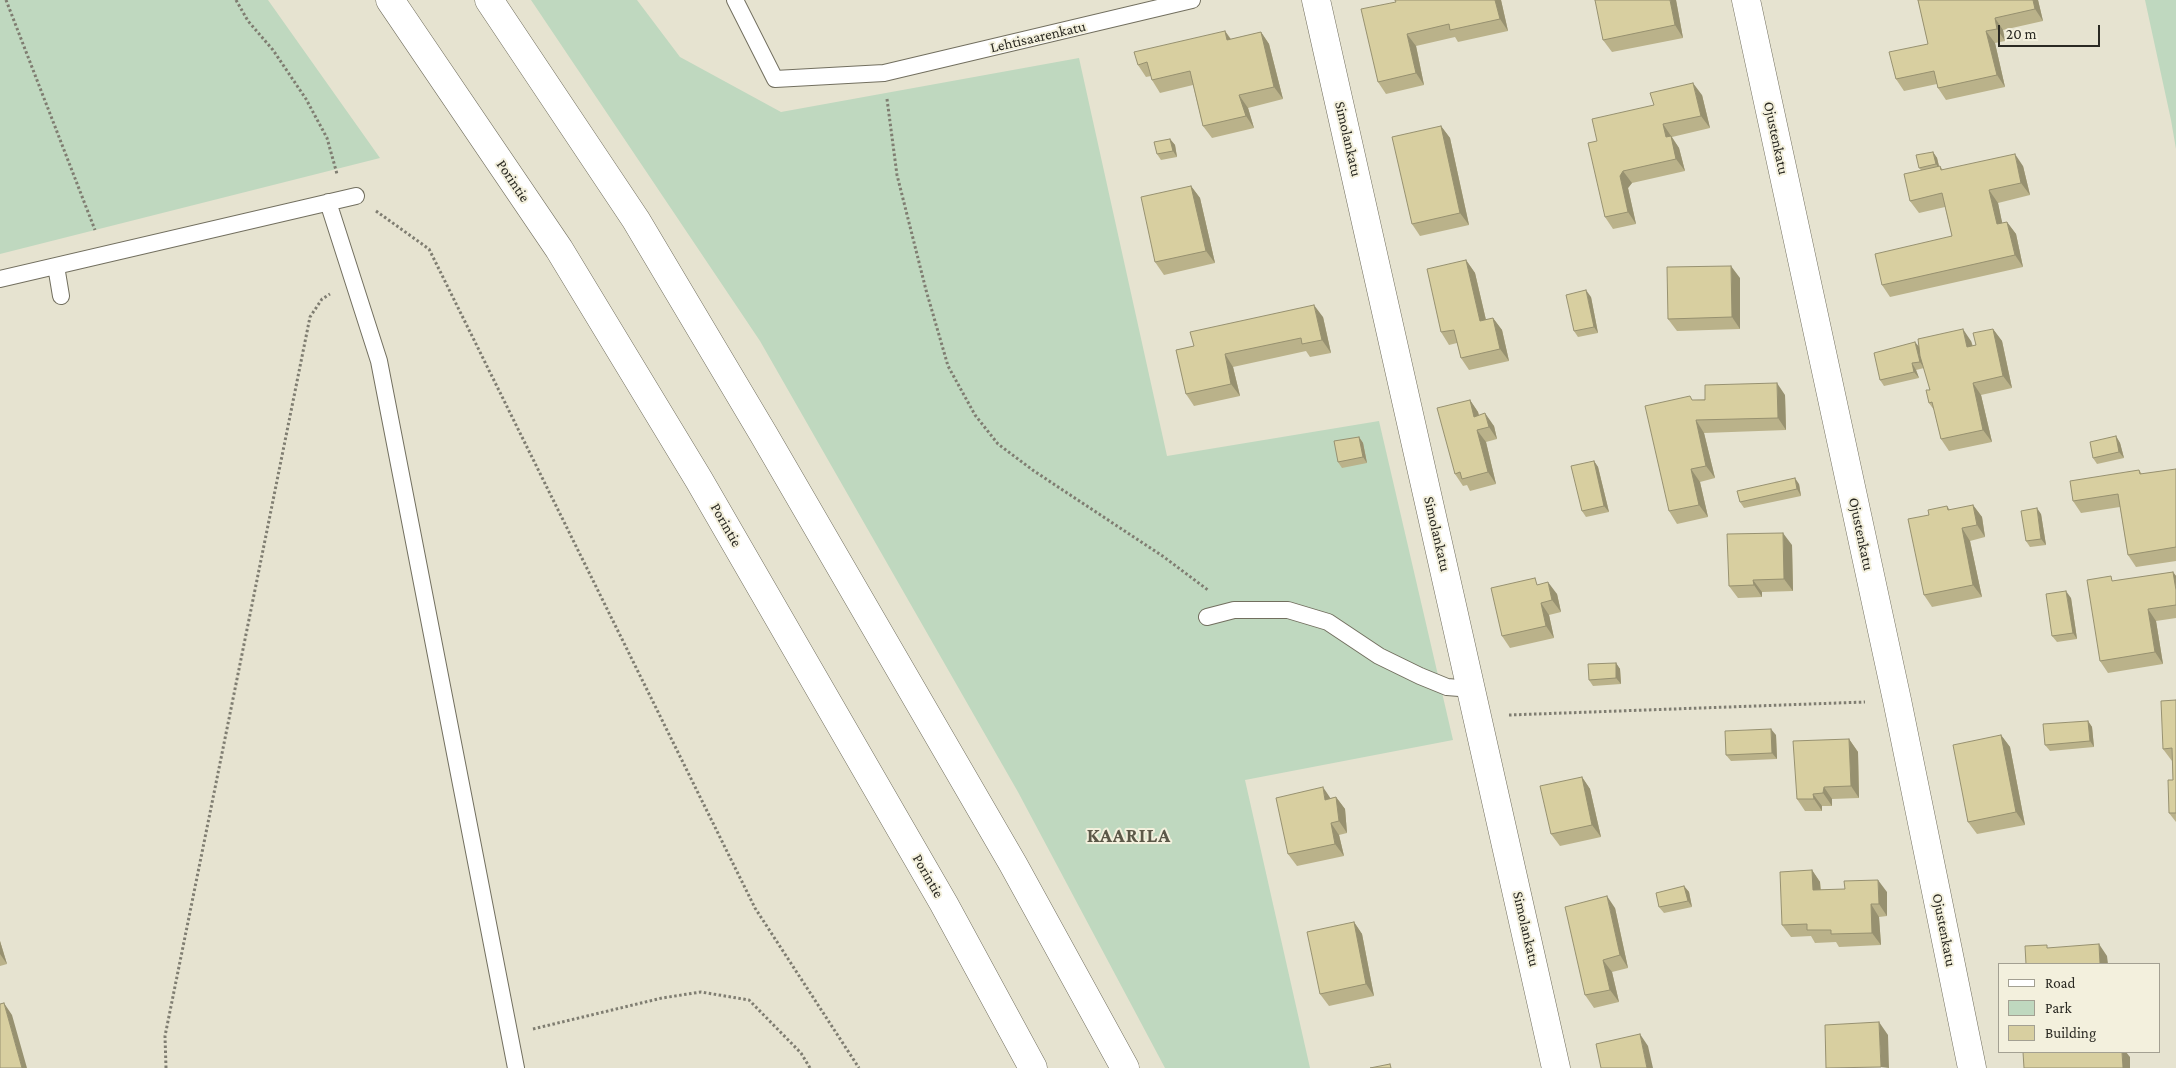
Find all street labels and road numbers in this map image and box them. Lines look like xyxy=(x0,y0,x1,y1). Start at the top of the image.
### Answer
street label: Lehtisaarenkatu xyxy=(989,17,1087,57)
street label: Simolankatu xyxy=(1331,100,1365,178)
street label: Ojustenkatu xyxy=(1759,100,1793,176)
street label: Porintie xyxy=(492,156,534,206)
street label: Simolankatu xyxy=(1420,495,1454,573)
street label: Ojustenkatu xyxy=(1844,496,1878,572)
street label: Porintie xyxy=(706,500,746,550)
street label: Porintie xyxy=(908,851,948,901)
street label: Simolankatu xyxy=(1509,890,1543,968)
street label: Ojustenkatu xyxy=(1928,892,1960,968)

